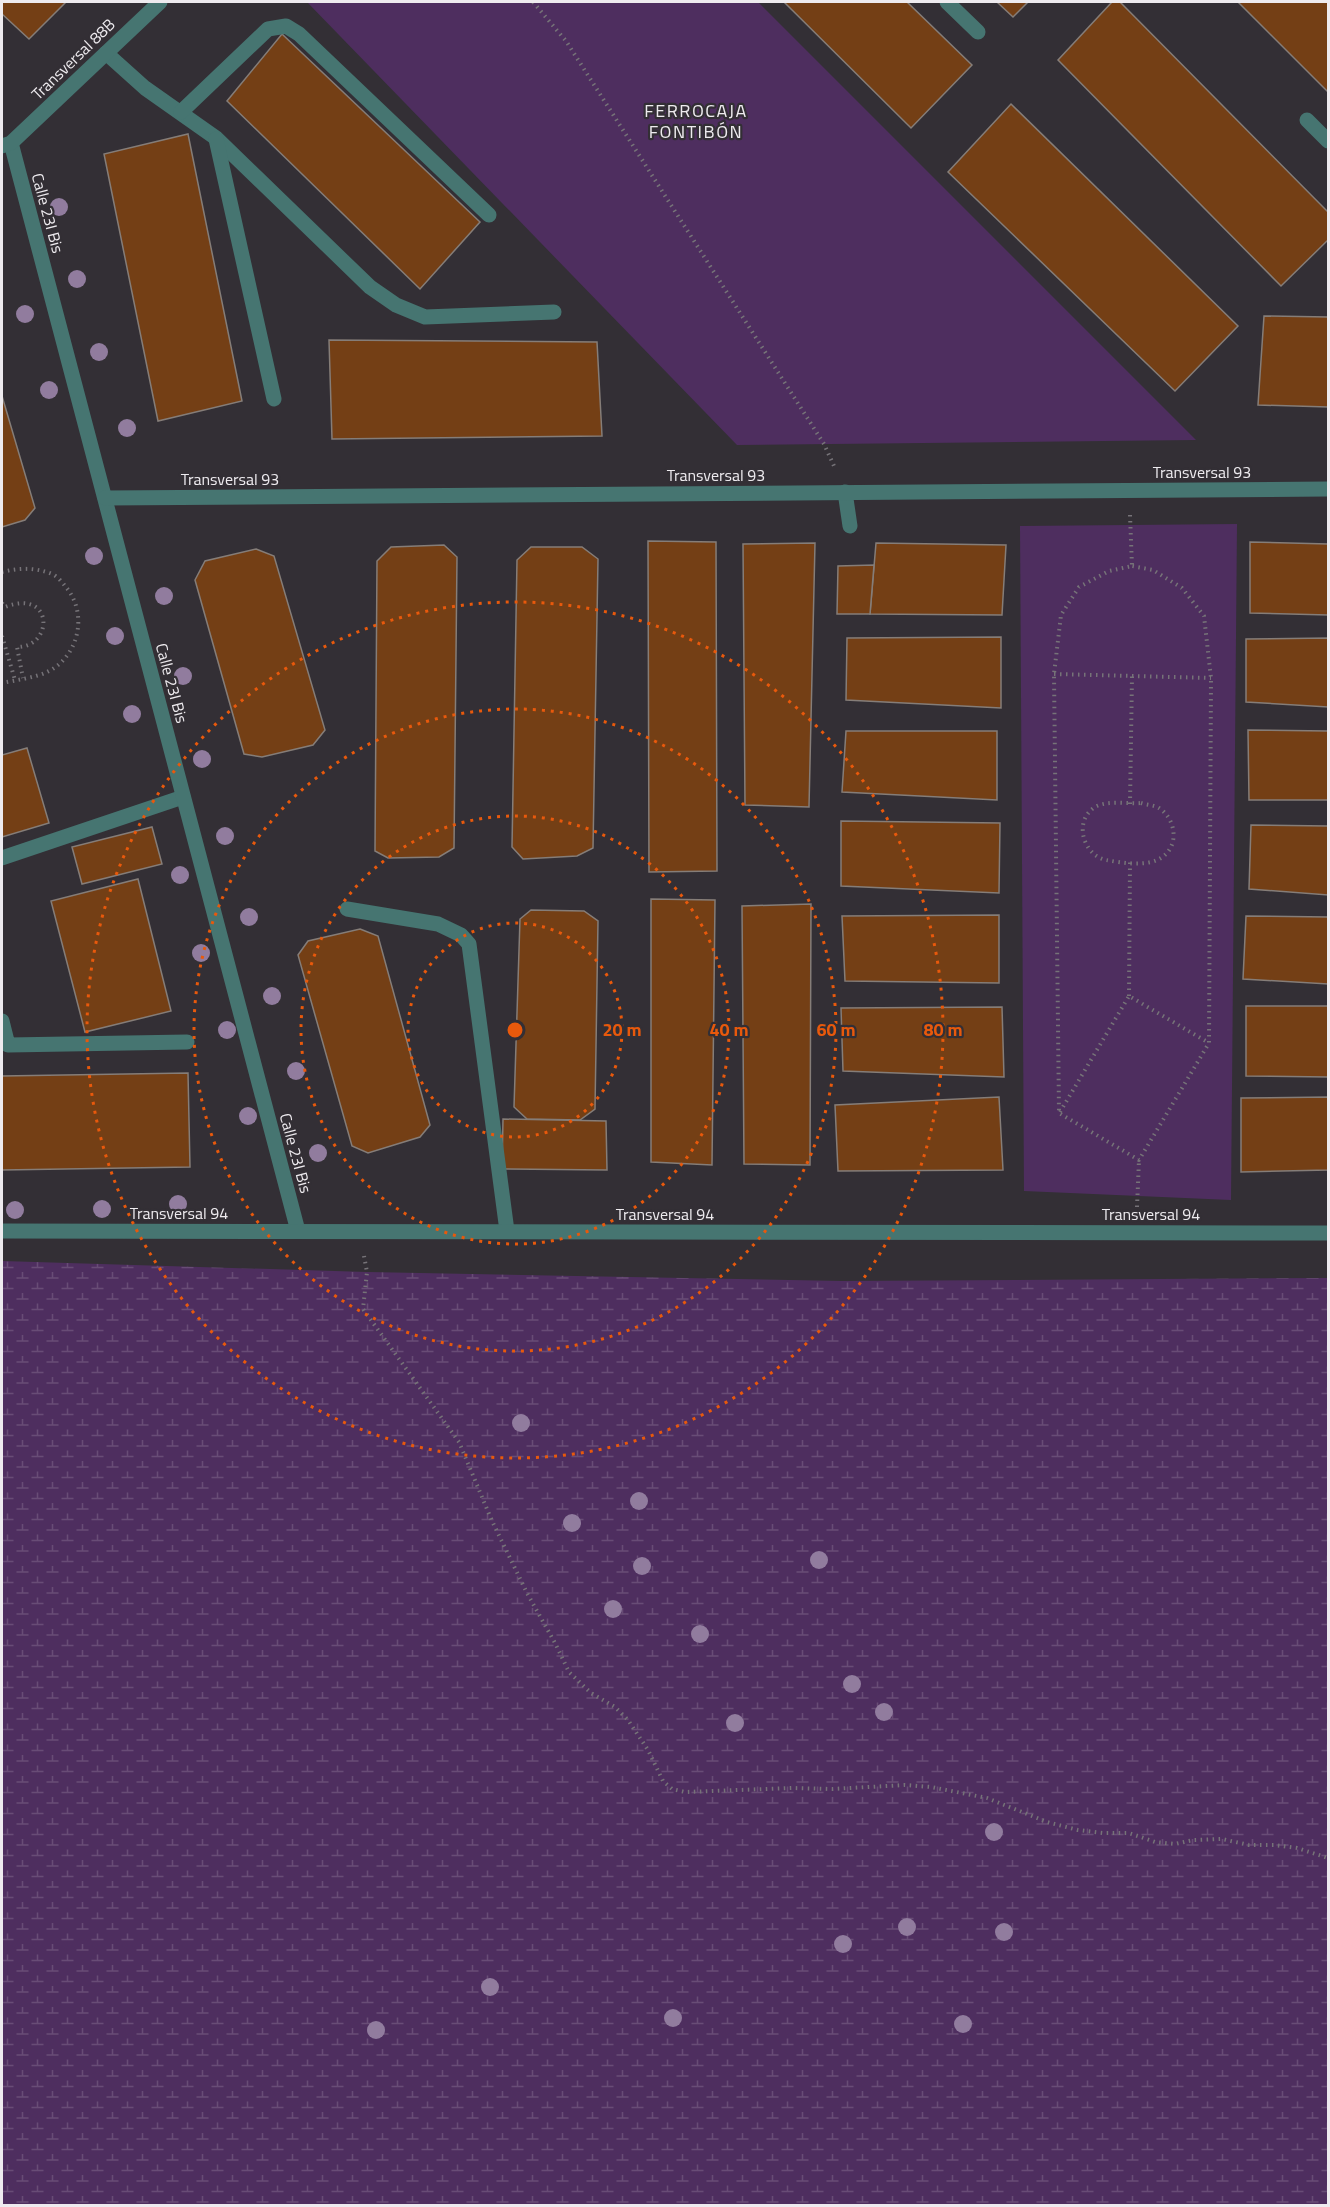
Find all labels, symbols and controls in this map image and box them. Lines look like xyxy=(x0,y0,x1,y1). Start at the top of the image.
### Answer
street label: Transversal 88B xyxy=(26,13,120,105)
district label: FERROCAJA FONTIBÓN xyxy=(644,97,748,145)
street label: Calle 23I Bis xyxy=(26,170,70,256)
street label: Transversal 93 xyxy=(1153,460,1251,484)
street label: Transversal 93 xyxy=(667,463,765,487)
street label: Transversal 93 xyxy=(181,467,279,491)
street label: Calle 23I Bis xyxy=(150,640,194,726)
text: 20 m xyxy=(602,1016,642,1043)
text: 40 m xyxy=(709,1016,749,1043)
text: 60 m xyxy=(816,1016,856,1043)
text: 80 m xyxy=(923,1016,963,1043)
centre of rings xyxy=(505,1020,525,1040)
street label: Calle 23I Bis xyxy=(274,1110,318,1196)
street label: Transversal 94 xyxy=(130,1201,228,1225)
street label: Transversal 94 xyxy=(616,1202,714,1226)
street label: Transversal 94 xyxy=(1102,1202,1200,1226)

